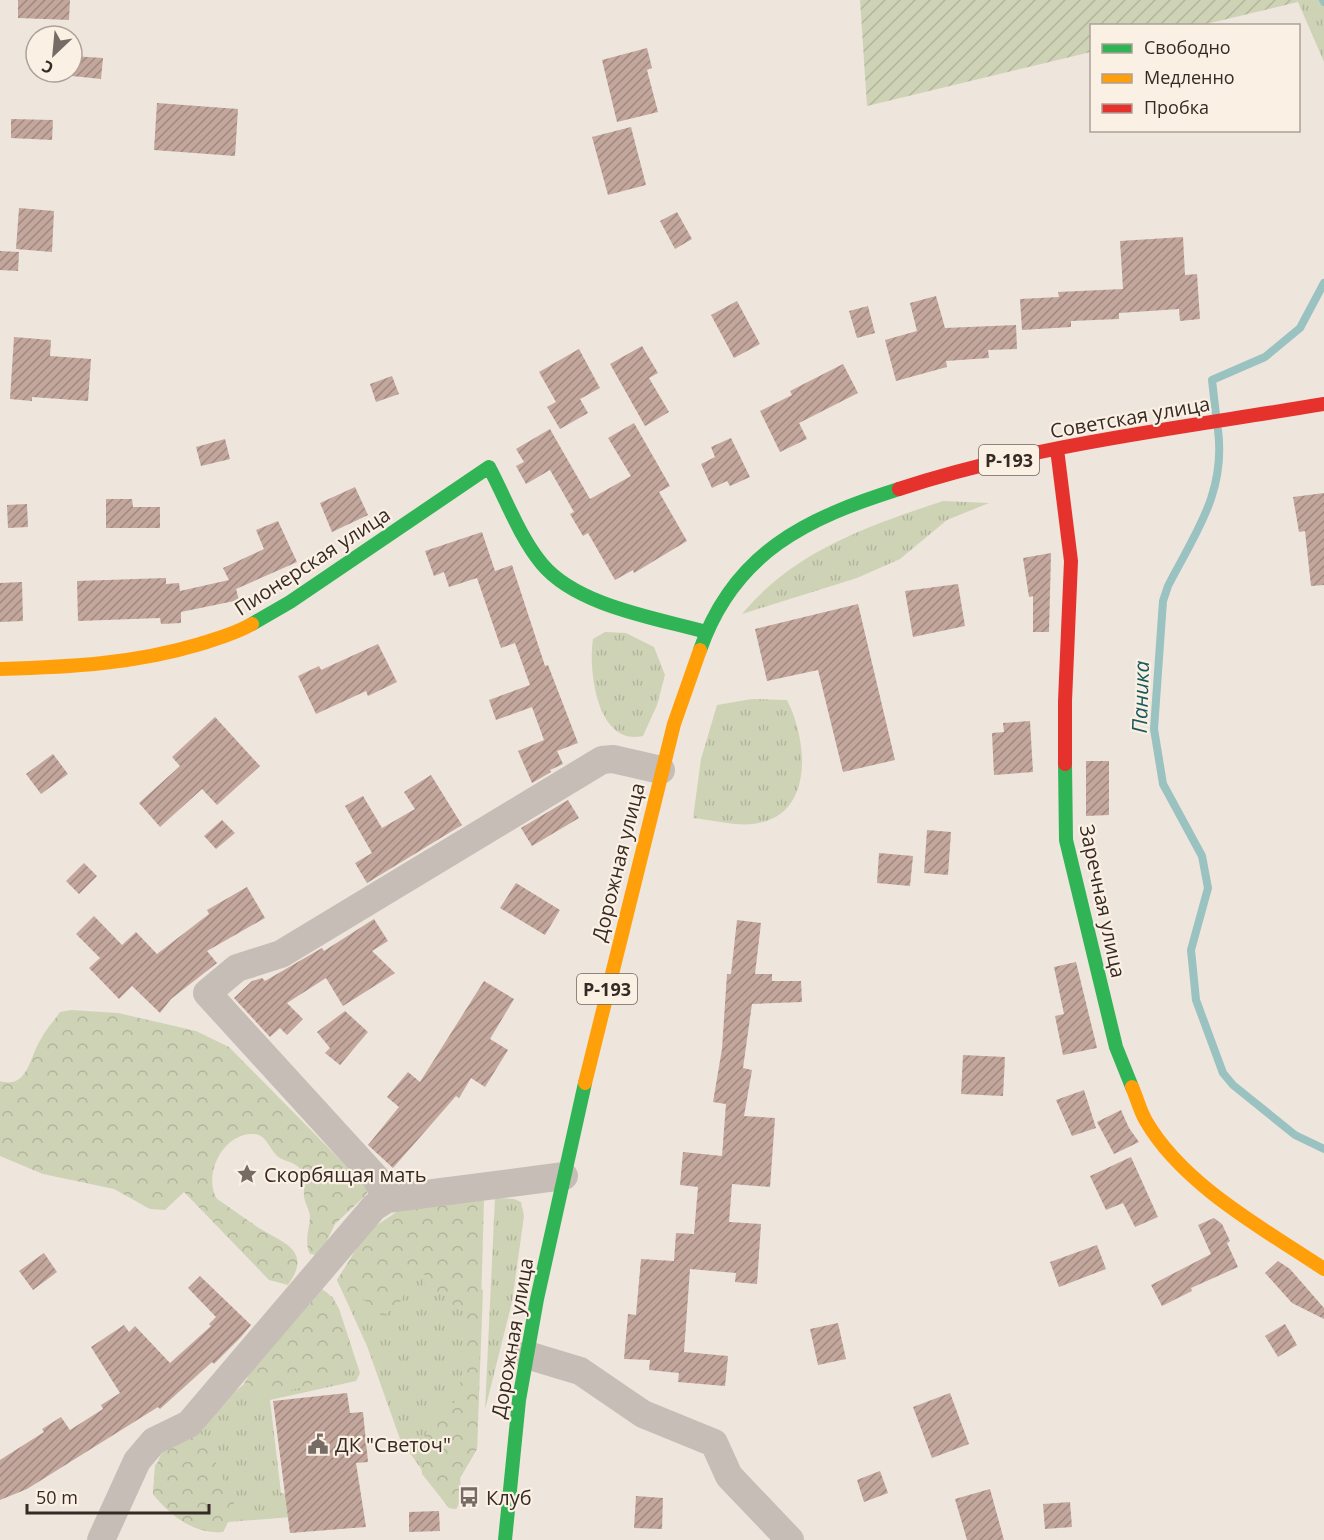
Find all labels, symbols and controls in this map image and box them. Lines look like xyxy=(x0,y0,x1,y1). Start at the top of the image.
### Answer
north arrow xyxy=(24,24,84,84)
legend xyxy=(1090,24,1300,132)
text: Свободно xyxy=(1144,35,1231,59)
text: С xyxy=(38,55,57,80)
text: Медленно xyxy=(1144,65,1235,89)
text: Пробка xyxy=(1144,95,1209,119)
street label: Советская улица xyxy=(1048,390,1212,444)
road number: Р-193 xyxy=(979,445,1039,475)
street label: Пионерская улица xyxy=(229,501,395,621)
water label: Паника xyxy=(1125,660,1155,734)
street label: Дорожная улица xyxy=(585,780,651,944)
street label: Заречная улица xyxy=(1074,822,1132,980)
road number: Р-193 xyxy=(577,974,637,1004)
place label: Скорбящая мать xyxy=(264,1161,427,1188)
place icon: Скорбящая мать xyxy=(235,1162,259,1186)
street label: Дорожная улица xyxy=(485,1256,539,1420)
place label: ДК "Светоч" xyxy=(335,1431,451,1458)
public building icon: ДК "Светоч" xyxy=(306,1432,330,1456)
scale bar xyxy=(27,1477,208,1515)
place label: Клуб xyxy=(486,1484,532,1511)
text: 50 m xyxy=(36,1485,78,1509)
bus stop icon: Клуб xyxy=(457,1485,481,1509)

